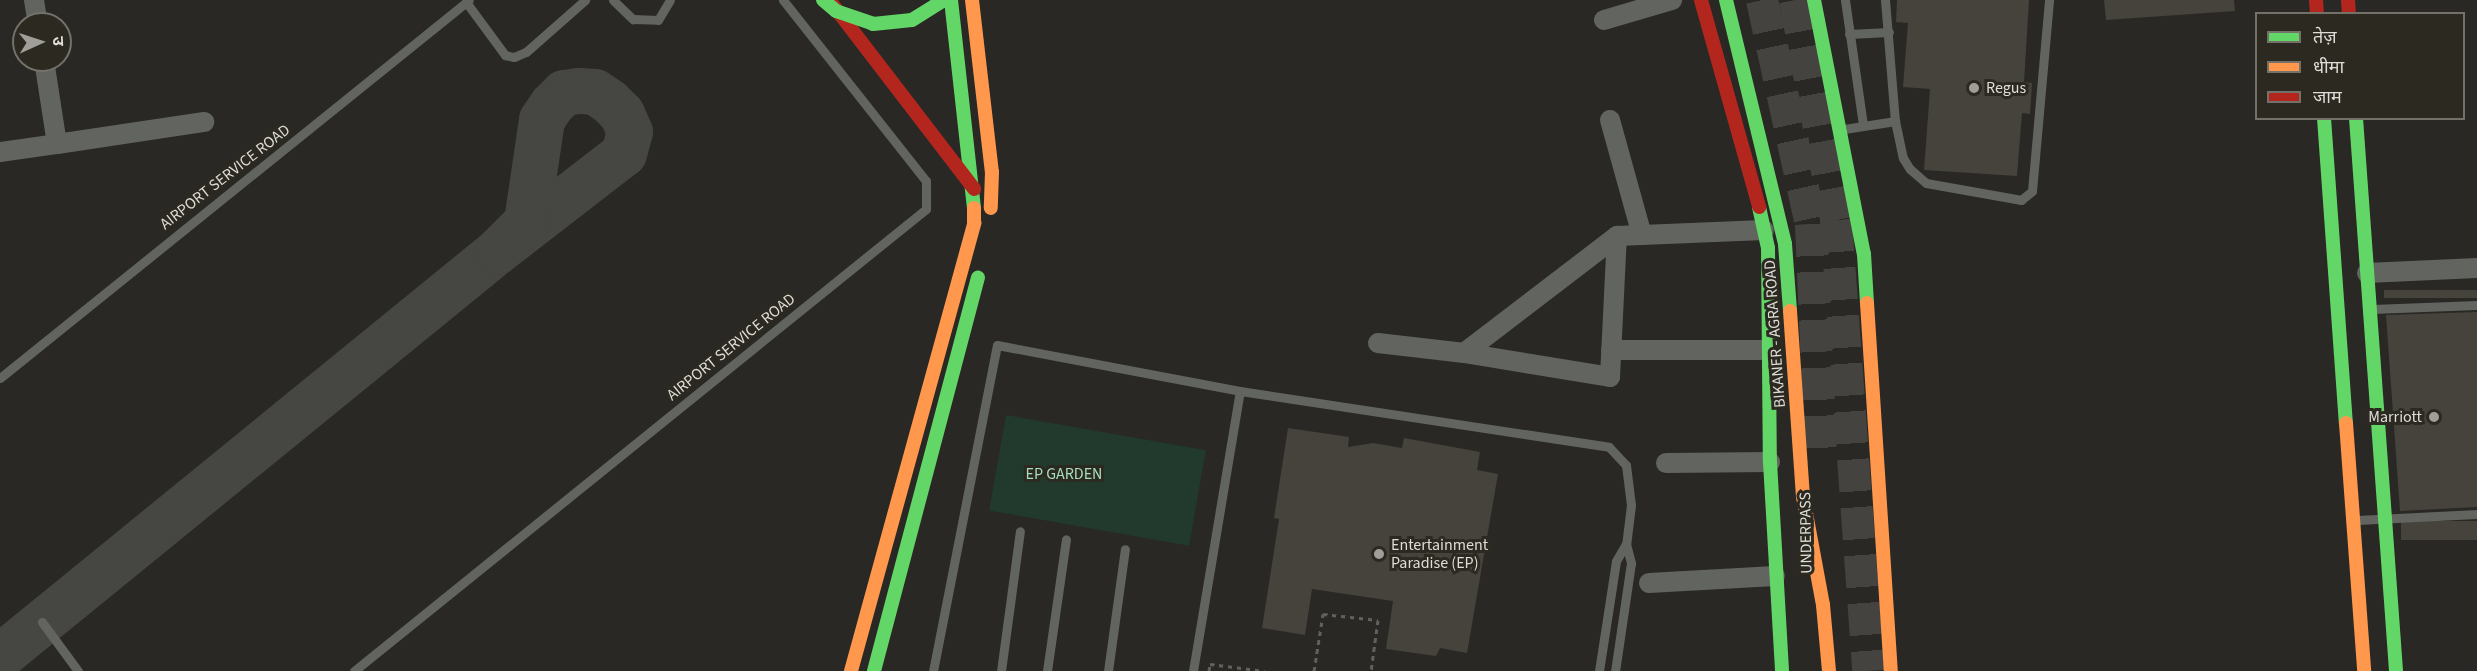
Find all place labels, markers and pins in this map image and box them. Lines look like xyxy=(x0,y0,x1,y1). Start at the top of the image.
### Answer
place label: Regus xyxy=(1986,78,2026,98)
marker: Regus xyxy=(1967,81,1981,95)
place label: Marriott xyxy=(2368,407,2422,427)
marker: Marriott xyxy=(2427,410,2441,424)
place label: Entertainment Paradise (EP) xyxy=(1391,535,1488,573)
marker: Entertainment Paradise (EP) xyxy=(1372,547,1386,561)

